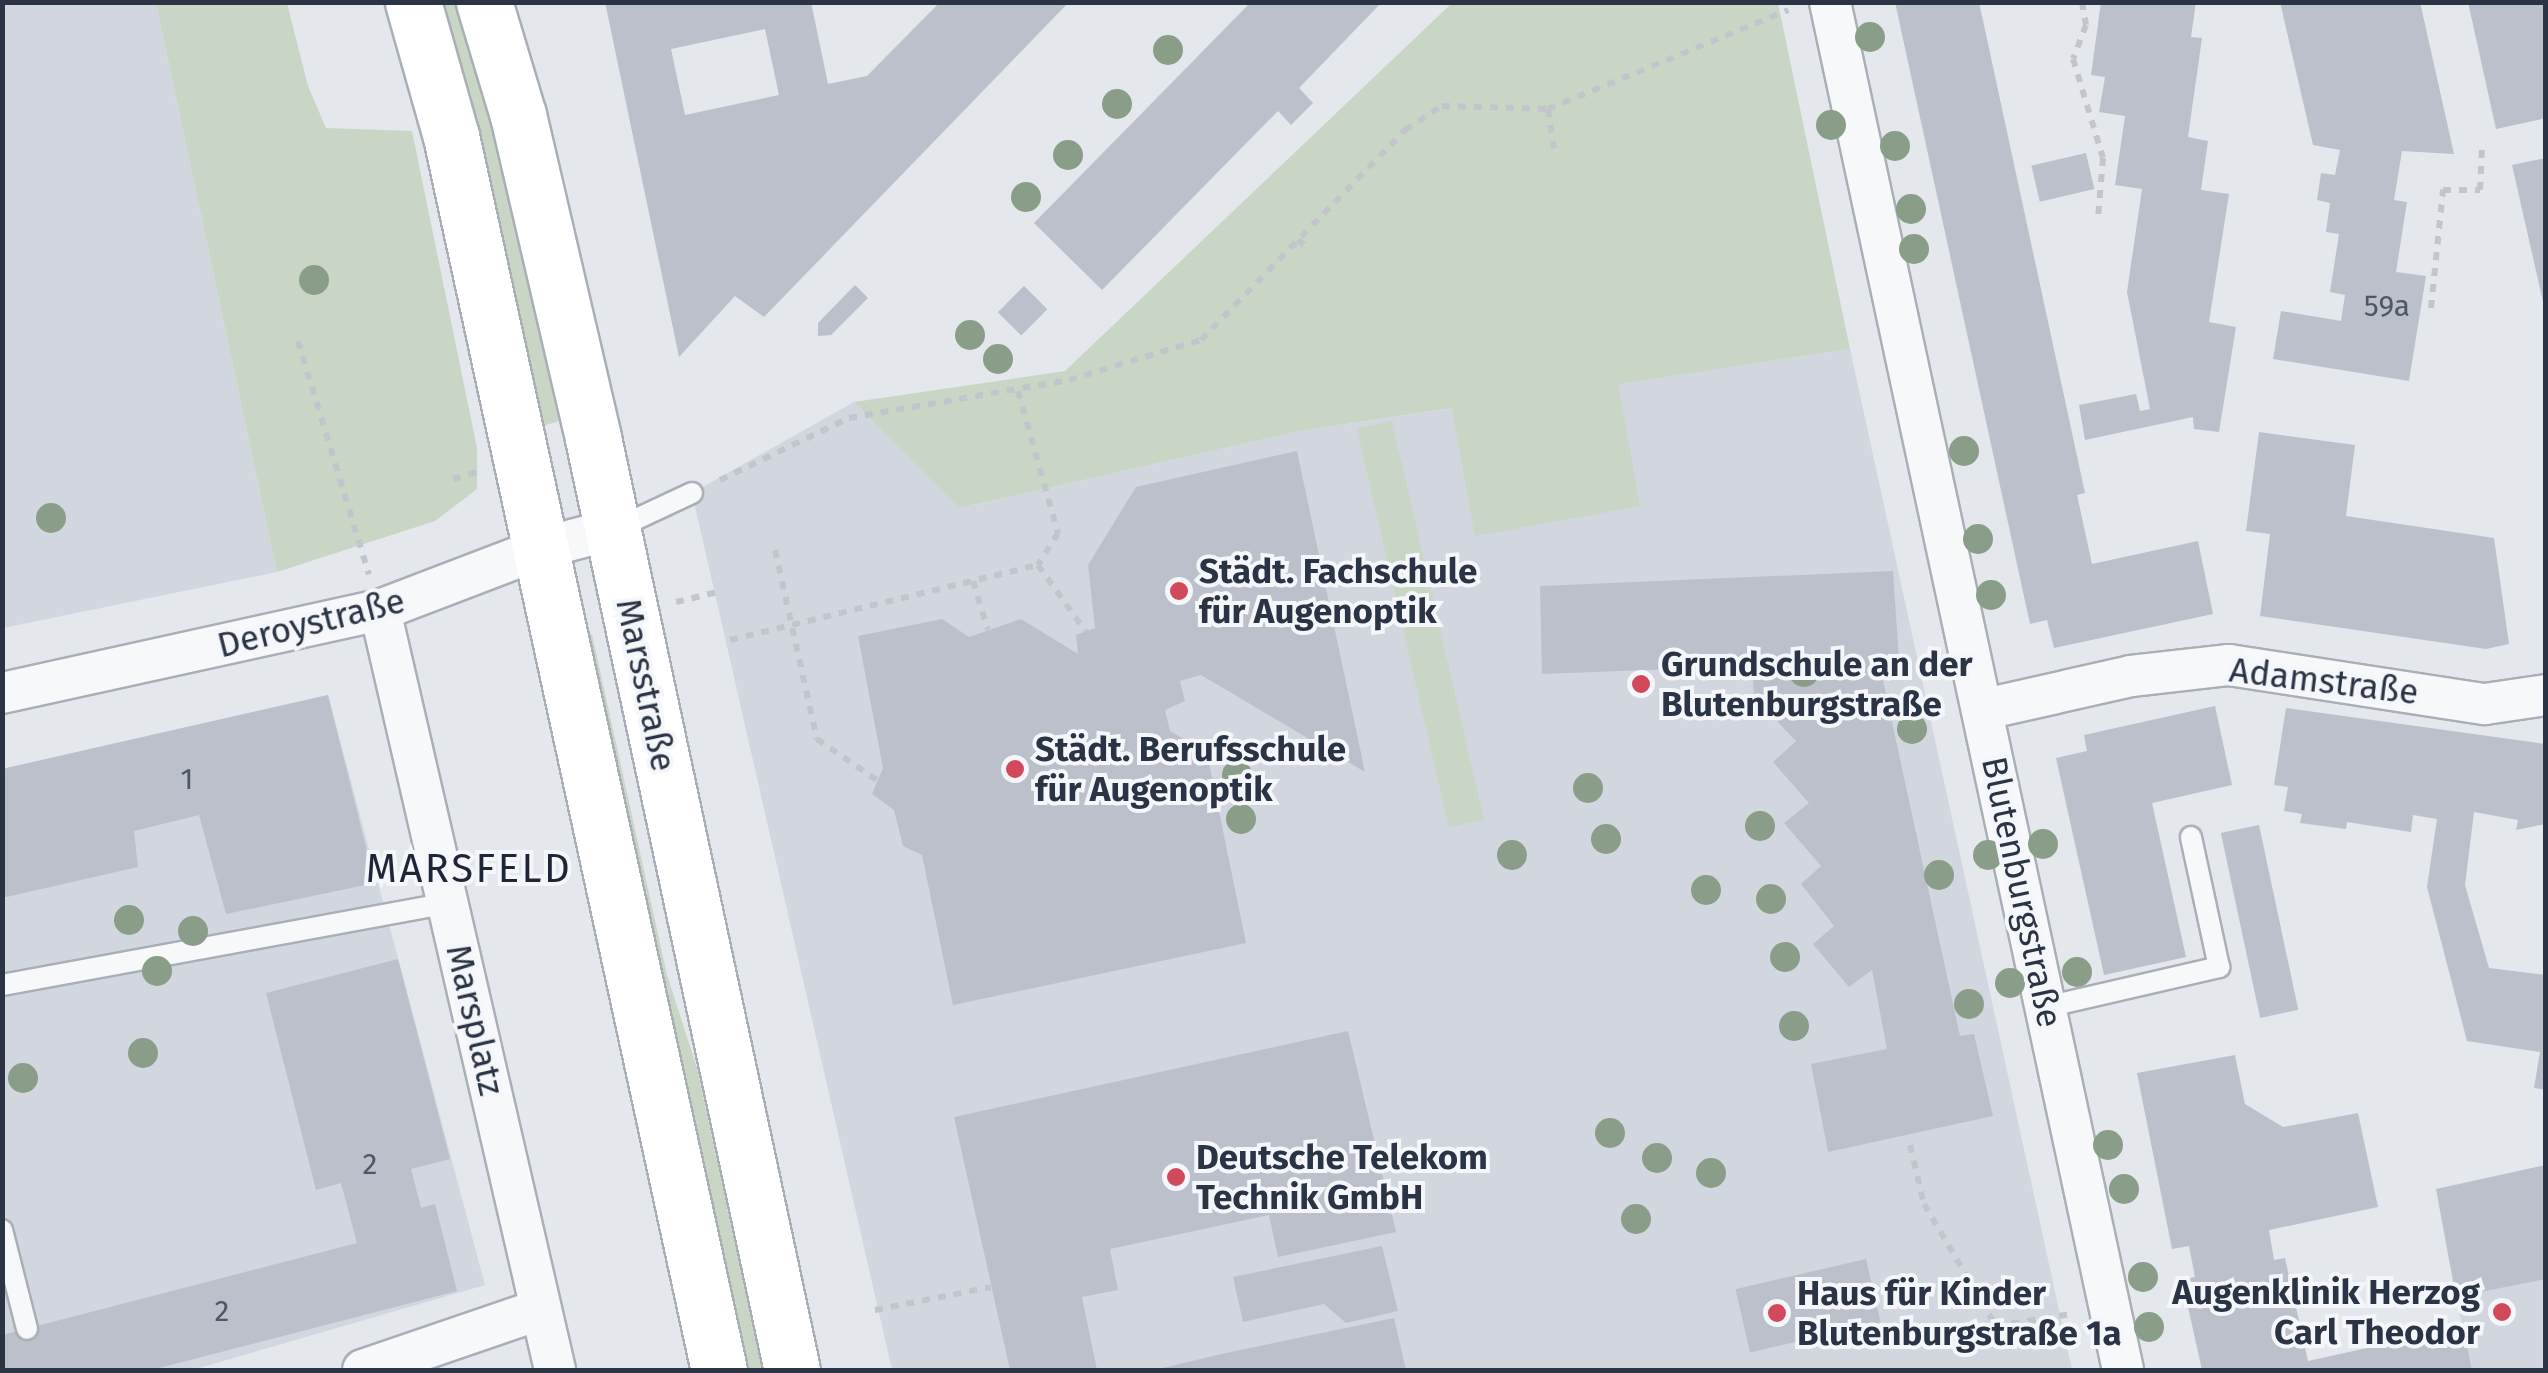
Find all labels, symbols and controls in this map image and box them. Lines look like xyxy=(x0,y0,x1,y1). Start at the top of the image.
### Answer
house number: 59a xyxy=(2364,288,2410,324)
place label: Städt. Fachschule für Augenoptik xyxy=(1199,550,1477,632)
street label: Deroystraße xyxy=(213,579,409,667)
marker: Städt. Fachschule für Augenoptik xyxy=(1168,580,1190,602)
street label: Marsstraße xyxy=(607,595,685,775)
place label: Grundschule an der Blutenburgstraße xyxy=(1661,643,1973,725)
street label: Adamstraße xyxy=(2227,649,2421,713)
marker: Grundschule an der Blutenburgstraße xyxy=(1630,673,1652,695)
place label: Städt. Berufsschule für Augenoptik xyxy=(1035,728,1346,810)
street label: Blutenburgstraße xyxy=(1973,753,2071,1031)
marker: Städt. Berufsschule für Augenoptik xyxy=(1004,758,1026,780)
house number: 1 xyxy=(181,761,193,797)
district label: MARSFELD xyxy=(366,845,572,893)
street label: Marsplatz xyxy=(437,941,513,1099)
place label: Deutsche Telekom Technik GmbH xyxy=(1196,1136,1488,1218)
house number: 2 xyxy=(363,1146,377,1182)
marker: Deutsche Telekom Technik GmbH xyxy=(1165,1166,1187,1188)
place label: Augenklinik Herzog Carl Theodor xyxy=(2172,1271,2480,1353)
place label: Haus für Kinder Blutenburgstraße 1a xyxy=(1797,1272,2122,1354)
house number: 2 xyxy=(215,1293,229,1329)
marker: Augenklinik Herzog Carl Theodor xyxy=(2489,1299,2515,1325)
marker: Haus für Kinder Blutenburgstraße 1a xyxy=(1766,1302,1788,1324)

